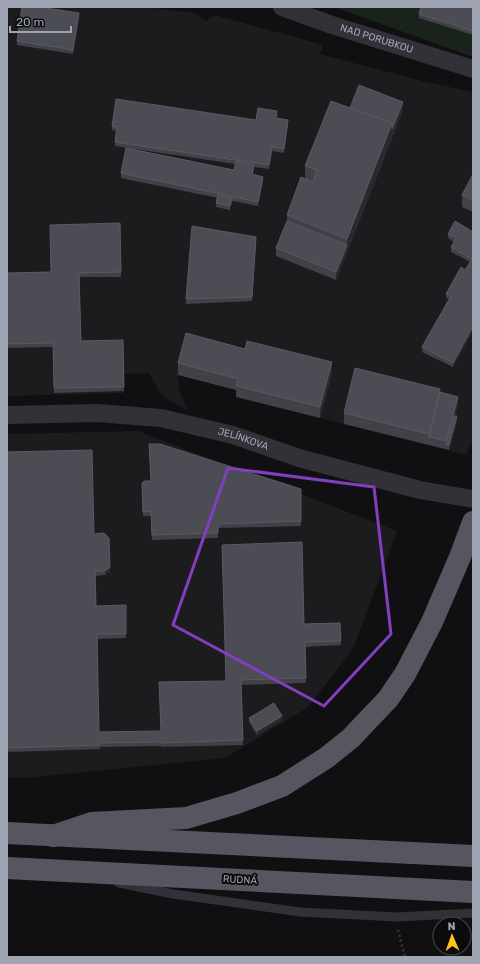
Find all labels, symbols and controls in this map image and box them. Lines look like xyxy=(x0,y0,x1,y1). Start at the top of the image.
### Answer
scale bar xyxy=(10,8,71,34)
text: 20 m xyxy=(16,15,44,29)
street label: NAD PORUBKOU xyxy=(339,22,415,56)
street label: JELÍNKOVA xyxy=(216,426,270,453)
street label: RUDNÁ xyxy=(223,873,258,887)
north arrow xyxy=(432,916,472,956)
text: N xyxy=(447,920,456,933)

